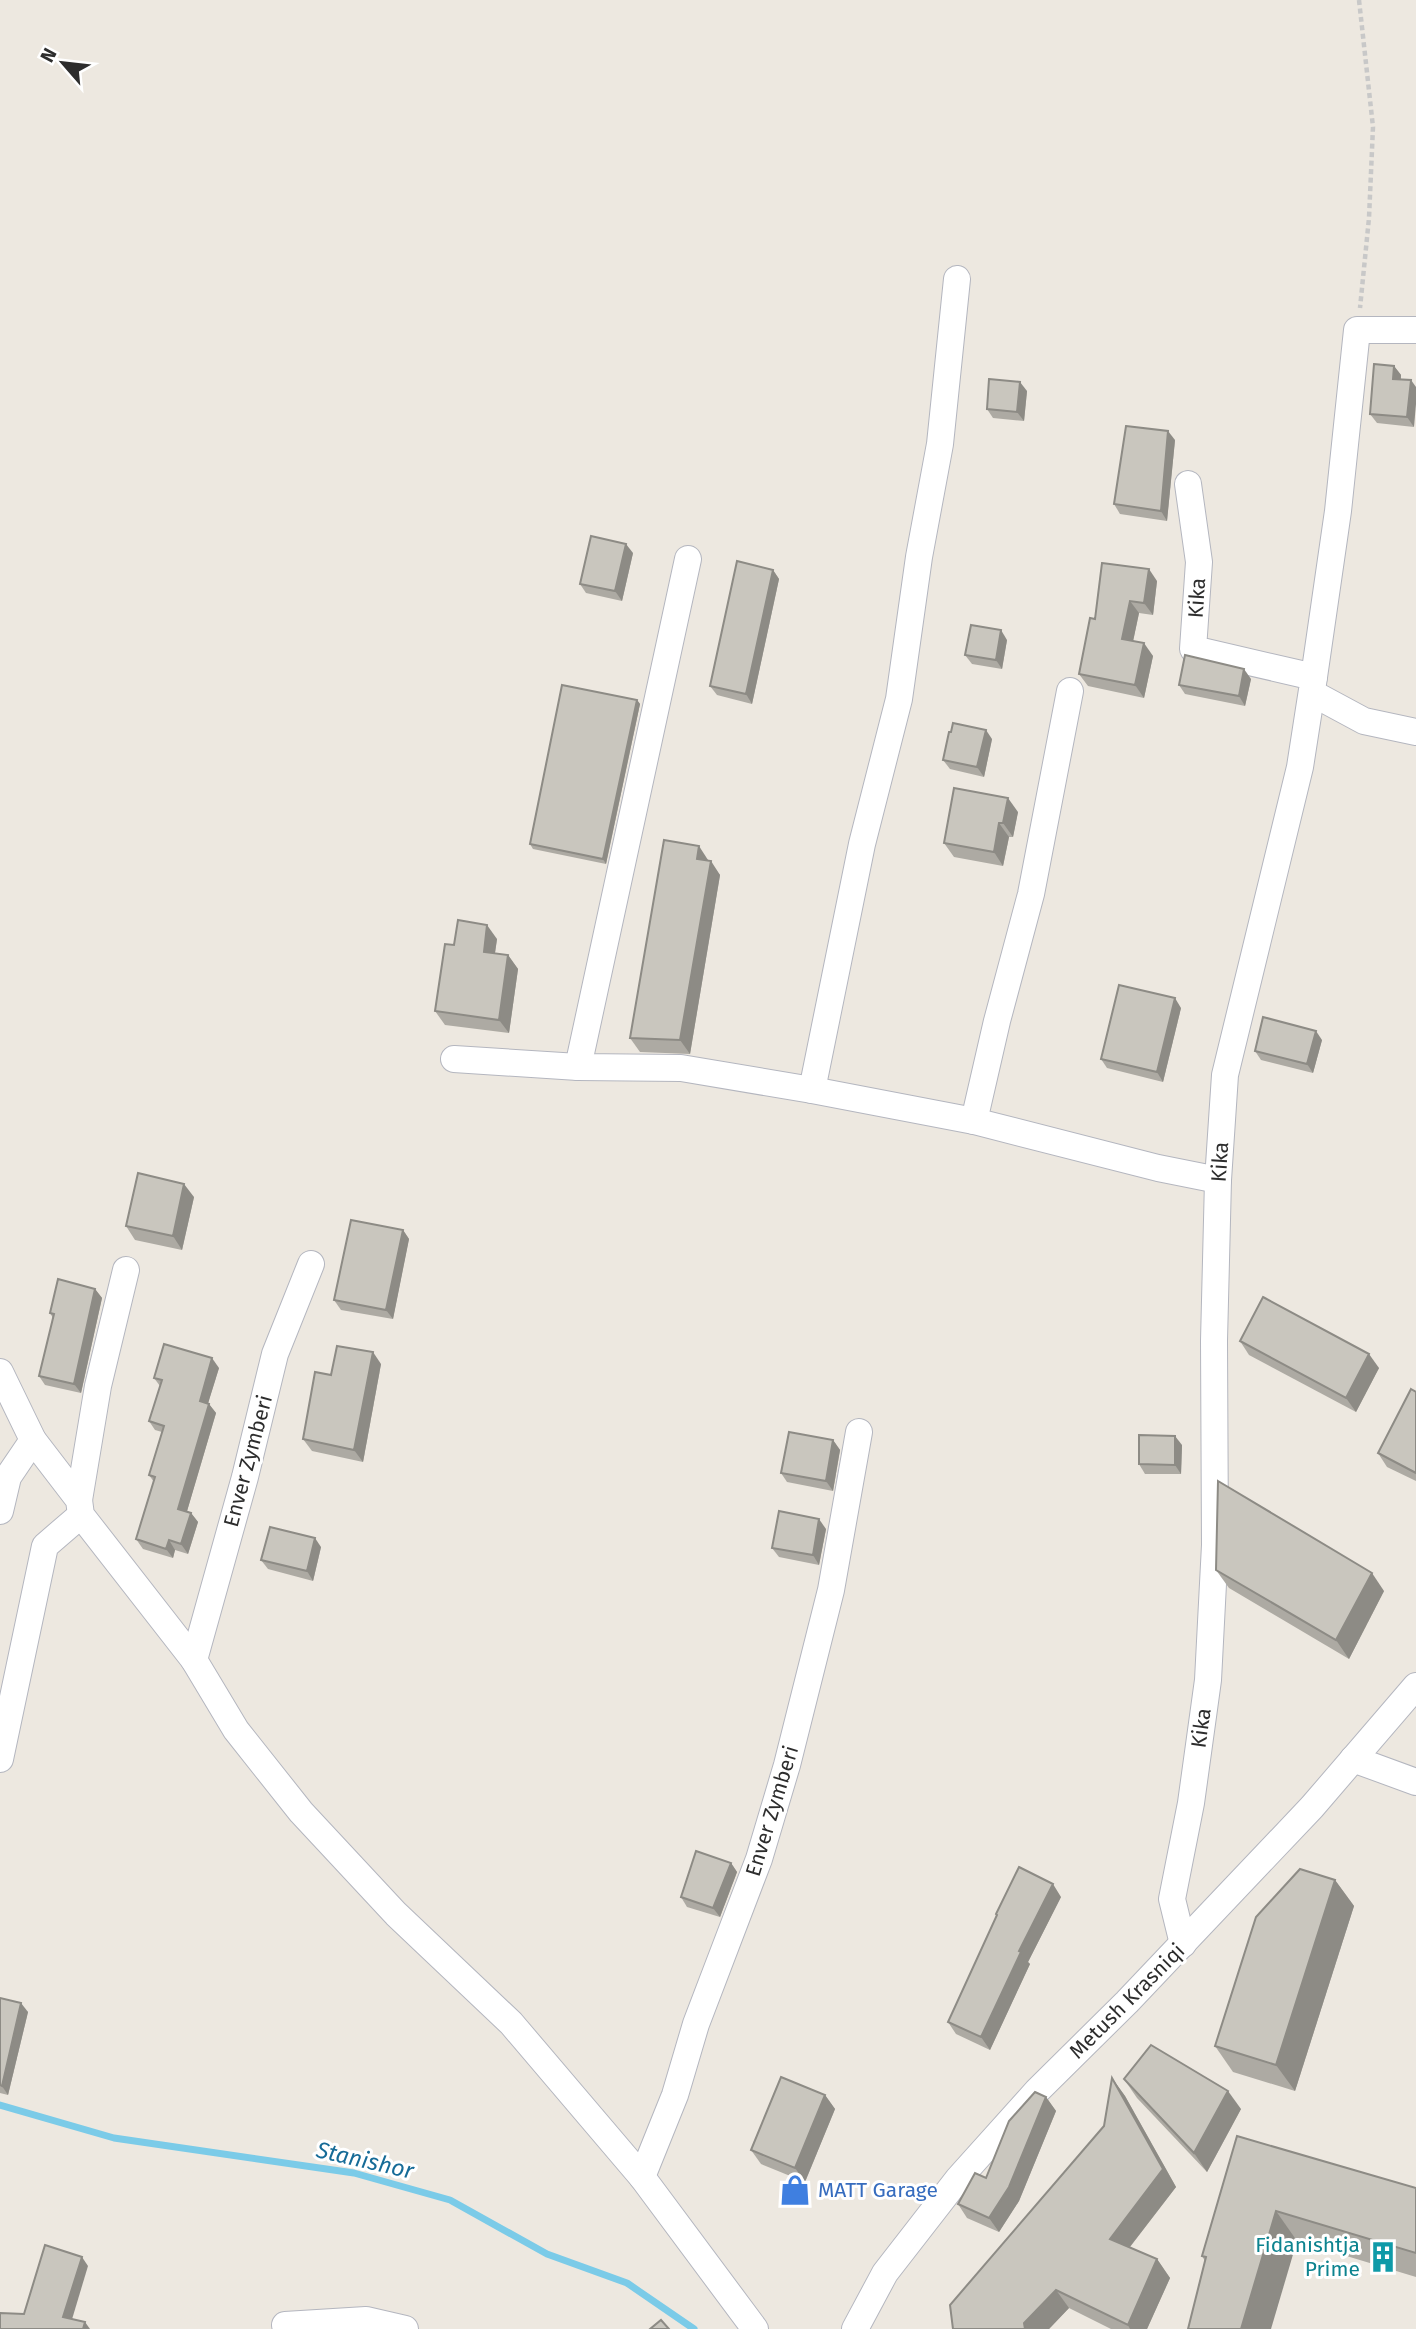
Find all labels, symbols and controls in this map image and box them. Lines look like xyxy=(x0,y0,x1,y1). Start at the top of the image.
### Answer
north arrow xyxy=(28,28,98,98)
text: N xyxy=(35,44,62,66)
street label: Kika xyxy=(1183,577,1211,619)
street label: Kika xyxy=(1206,1141,1234,1183)
street label: Enver Zymberi xyxy=(218,1392,278,1530)
street label: Kika xyxy=(1185,1706,1217,1750)
street label: Enver Zymberi xyxy=(740,1742,804,1880)
street label: Metush Krasniqi xyxy=(1064,1938,1190,2064)
water label: Stanishor xyxy=(313,2135,418,2185)
shop icon: MATT Garage xyxy=(778,2173,812,2207)
place label: MATT Garage xyxy=(818,2177,938,2203)
place label: Fidanishtja Prime xyxy=(1255,2232,1360,2282)
building icon: Fidanishtja Prime xyxy=(1366,2240,1400,2274)

